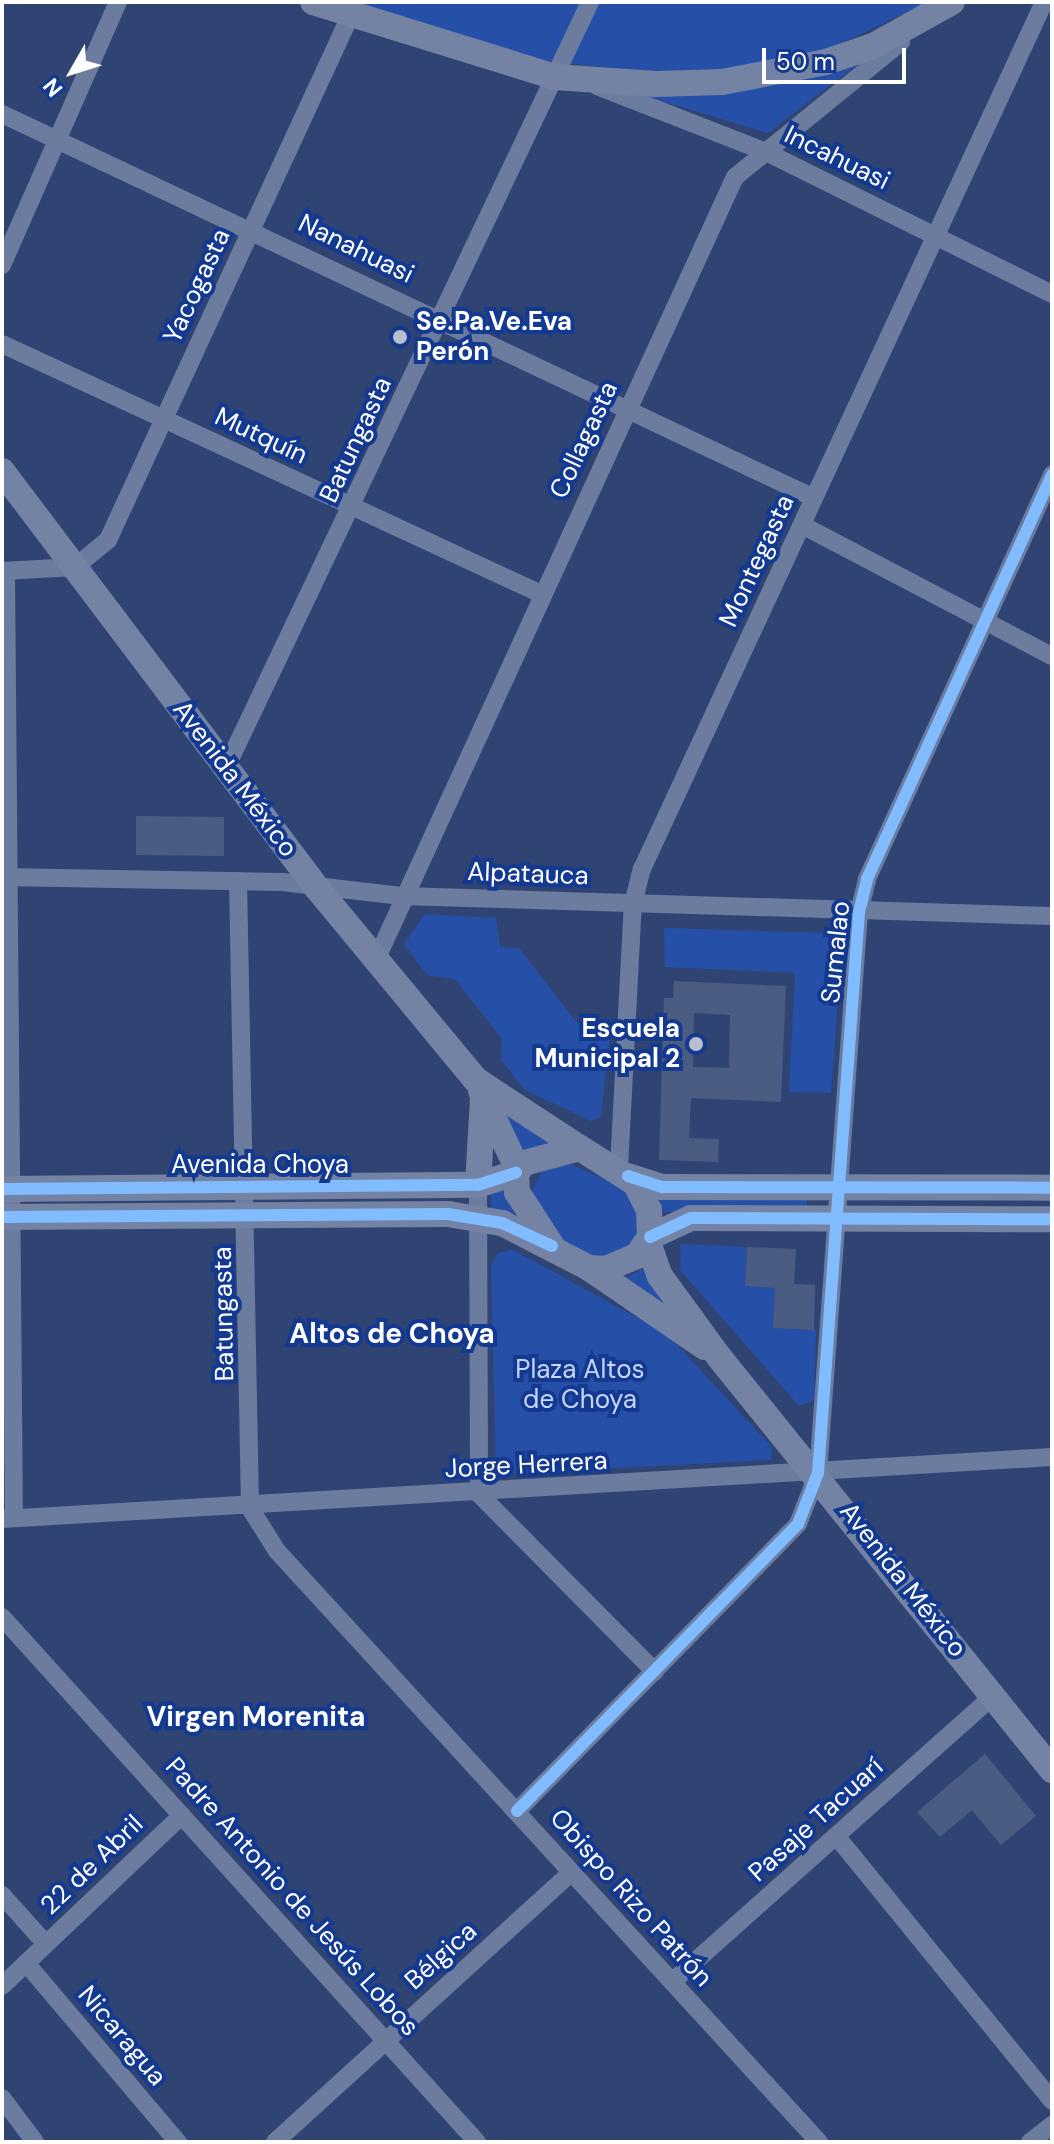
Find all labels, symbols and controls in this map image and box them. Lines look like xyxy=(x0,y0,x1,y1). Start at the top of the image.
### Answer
north arrow xyxy=(32,32,112,112)
scale bar xyxy=(766,32,910,82)
text: 50 m xyxy=(776,46,835,77)
text: N xyxy=(37,72,69,103)
street label: Incahuasi xyxy=(779,119,895,197)
street label: Nanahuasi xyxy=(293,208,419,290)
street label: Yacogasta xyxy=(157,224,237,348)
place label: Se.Pa.Ve.Eva Perón xyxy=(416,306,572,368)
marker: Se.Pa.Ve.Eva Perón xyxy=(391,328,409,346)
street label: Batungasta xyxy=(313,372,399,508)
street label: Collagasta xyxy=(543,377,625,503)
street label: Mutquín xyxy=(210,401,312,471)
street label: Montegasta xyxy=(713,490,801,632)
street label: Avenida México xyxy=(166,695,304,863)
street label: Alpatauca xyxy=(467,856,589,892)
street label: Sumalao xyxy=(815,899,857,1005)
place label: Escuela Municipal 2 xyxy=(535,1013,680,1074)
marker: Escuela Municipal 2 xyxy=(687,1035,705,1053)
street label: Avenida Choya xyxy=(171,1149,349,1181)
street label: Batungasta xyxy=(207,1246,241,1382)
district label: Altos de Choya xyxy=(289,1317,495,1351)
park label: Plaza Altos de Choya xyxy=(515,1354,645,1416)
street label: Jorge Herrera xyxy=(444,1445,608,1485)
street label: Avenida México xyxy=(833,1496,973,1664)
district label: Virgen Morenita xyxy=(147,1700,365,1734)
street label: Padre Antonio de Jesús Lobos xyxy=(159,1751,425,2043)
street label: Pasaje Tacuarí xyxy=(742,1752,890,1888)
street label: Obispo Rizo Patrón xyxy=(543,1803,719,1993)
street label: 22 de Abril xyxy=(34,1809,150,1921)
street label: Bélgica xyxy=(399,1916,483,1996)
street label: Nicaragua xyxy=(71,1980,173,2092)

